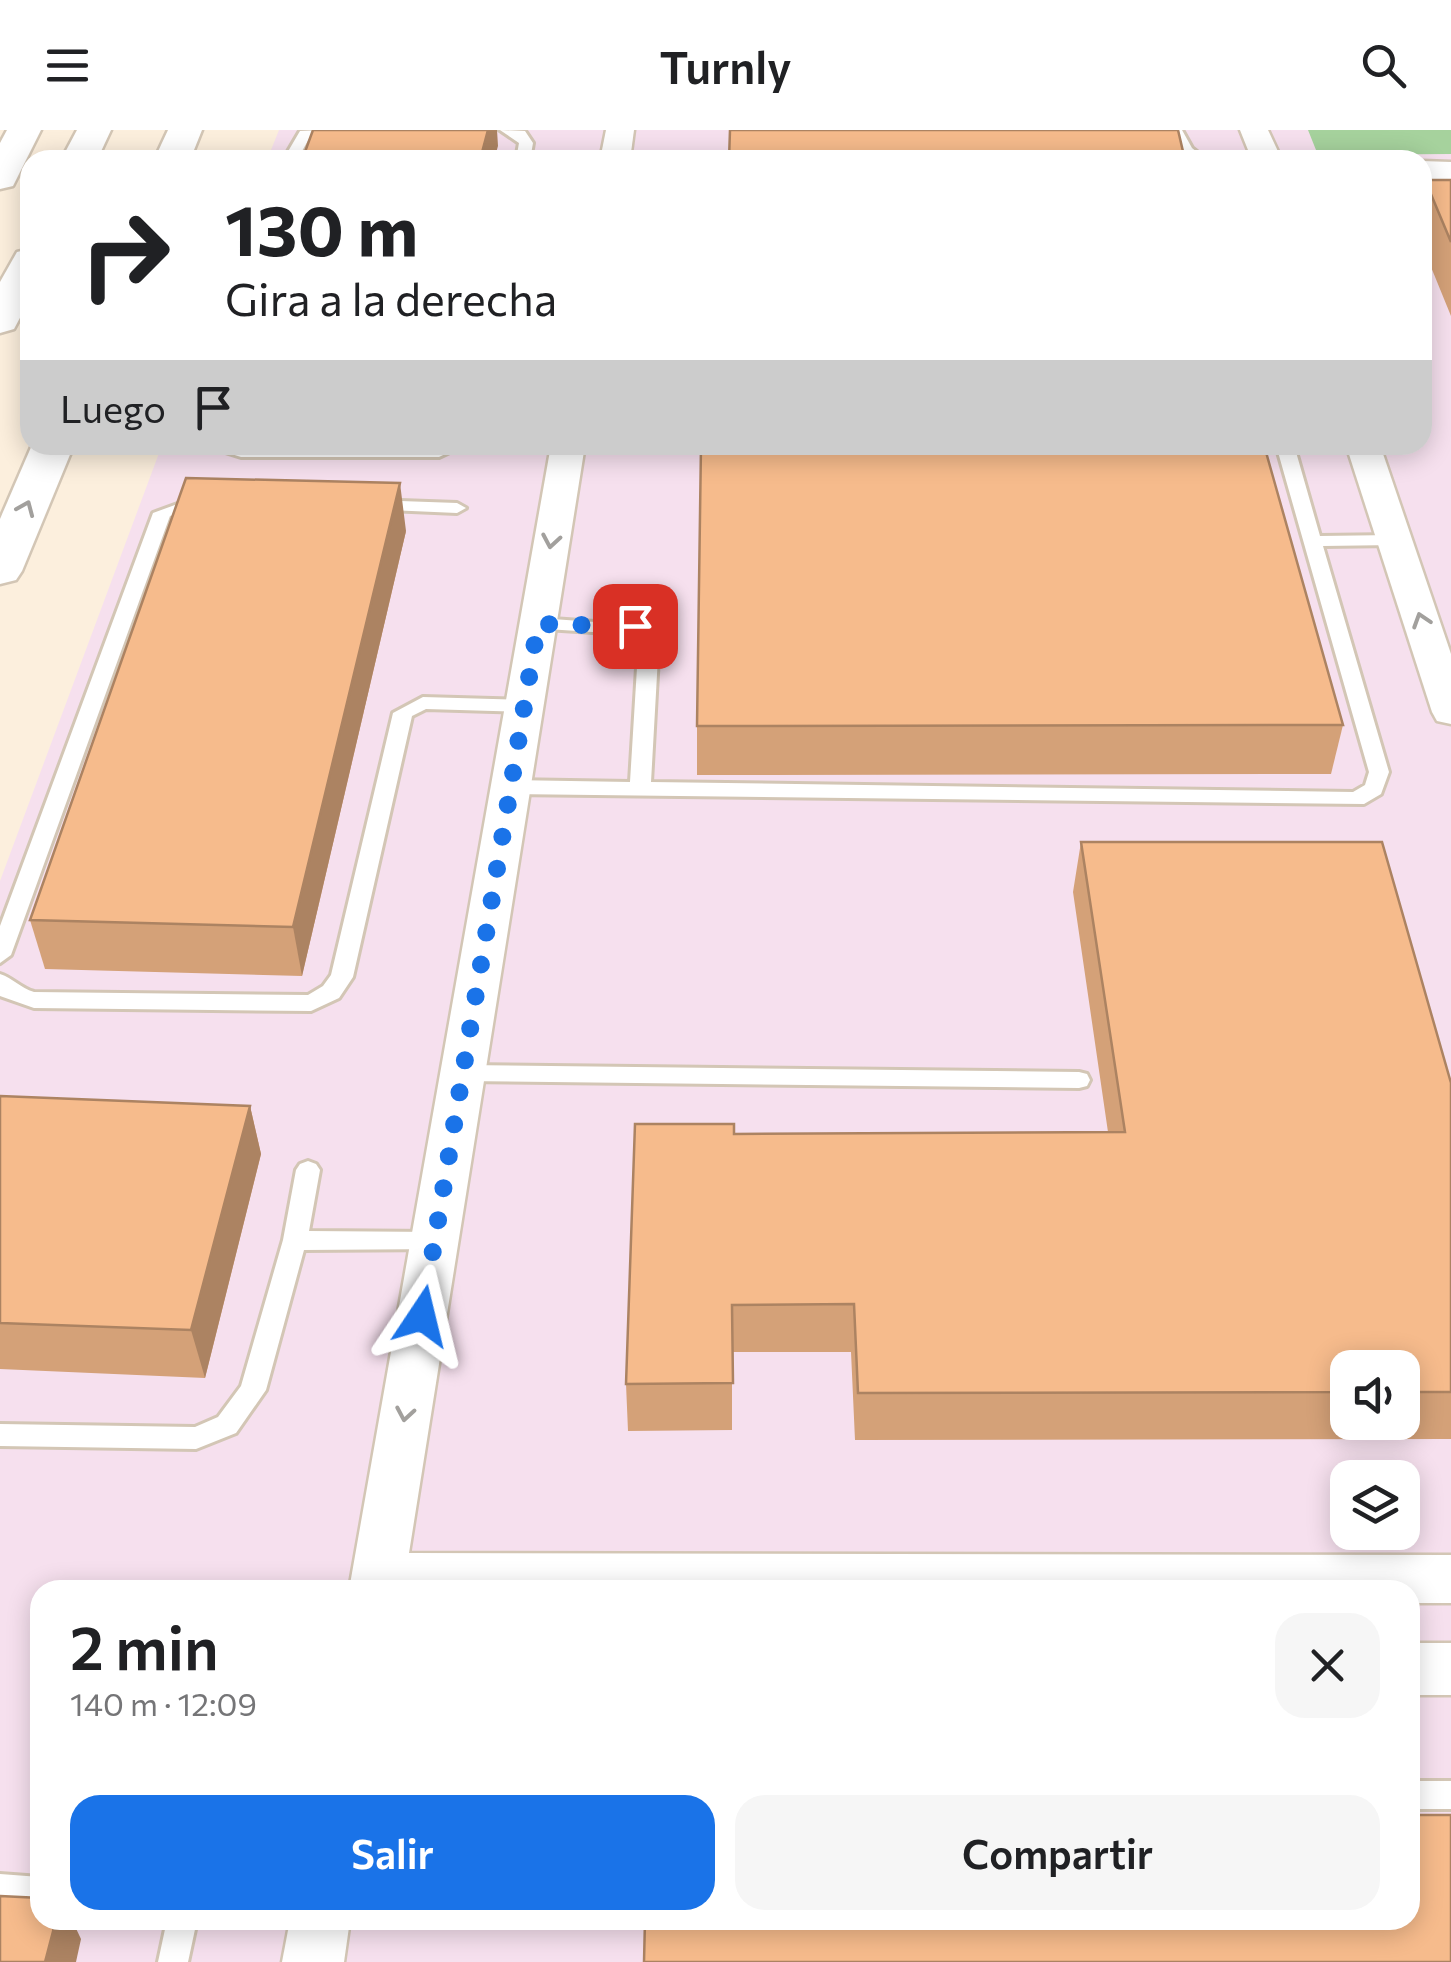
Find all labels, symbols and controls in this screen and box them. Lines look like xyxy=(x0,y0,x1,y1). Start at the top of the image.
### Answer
icon: menu xyxy=(40,38,95,93)
text: Turnly xyxy=(660,38,791,93)
icon: search xyxy=(1356,38,1411,93)
text: 130 m xyxy=(225,185,418,270)
icon: right xyxy=(60,190,190,320)
text: Gira a la derecha xyxy=(225,270,557,325)
icon: arrive xyxy=(186,380,241,435)
text: Luego xyxy=(60,384,166,431)
one-way arrow xyxy=(14,500,34,518)
one-way arrow xyxy=(542,533,563,549)
pin xyxy=(593,584,678,669)
icon: arrive xyxy=(608,599,663,654)
one-way arrow xyxy=(1412,612,1432,629)
position arrow xyxy=(370,1264,474,1368)
map controls xyxy=(1330,1350,1420,1550)
button: sound xyxy=(1330,1350,1420,1440)
one-way arrow xyxy=(396,1406,417,1422)
button: layers xyxy=(1330,1460,1420,1550)
text: 2 min xyxy=(70,1609,219,1682)
button: close xyxy=(1275,1613,1380,1718)
text: 140 m · 12:09 xyxy=(70,1683,257,1723)
button: Salir xyxy=(70,1795,715,1910)
button: Compartir xyxy=(735,1795,1380,1910)

